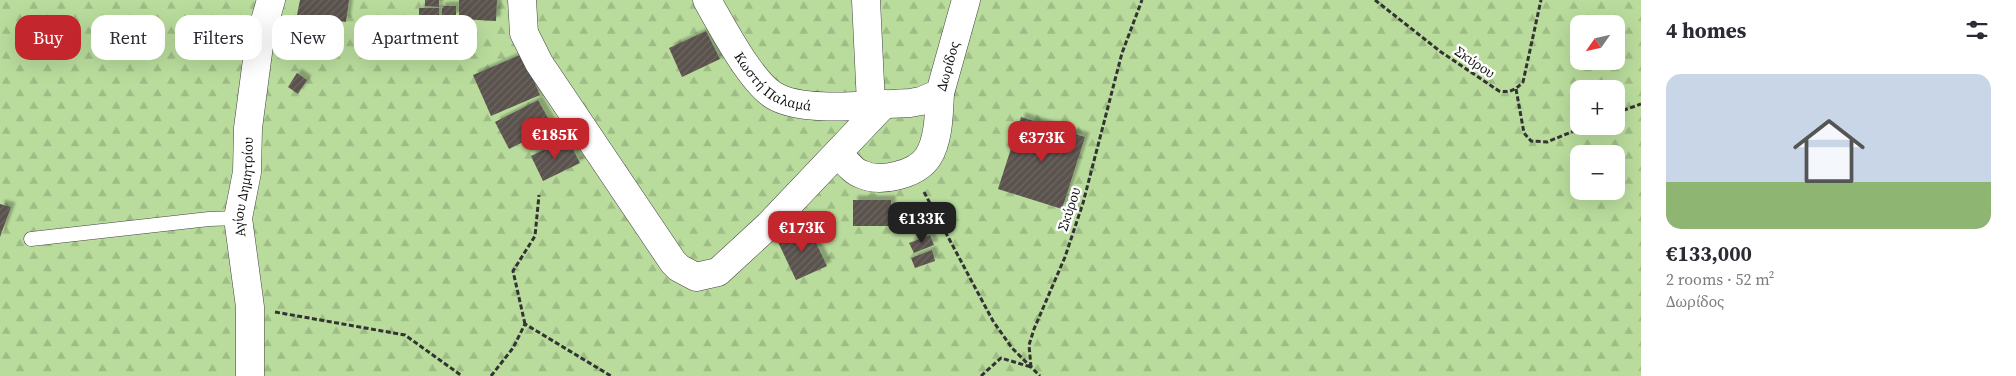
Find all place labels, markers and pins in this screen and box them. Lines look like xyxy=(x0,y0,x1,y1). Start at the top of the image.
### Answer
pin: €185K xyxy=(520,118,590,160)
pin: €373K xyxy=(1007,120,1077,163)
pin: €133K xyxy=(887,202,957,244)
pin: €173K xyxy=(767,210,837,253)

